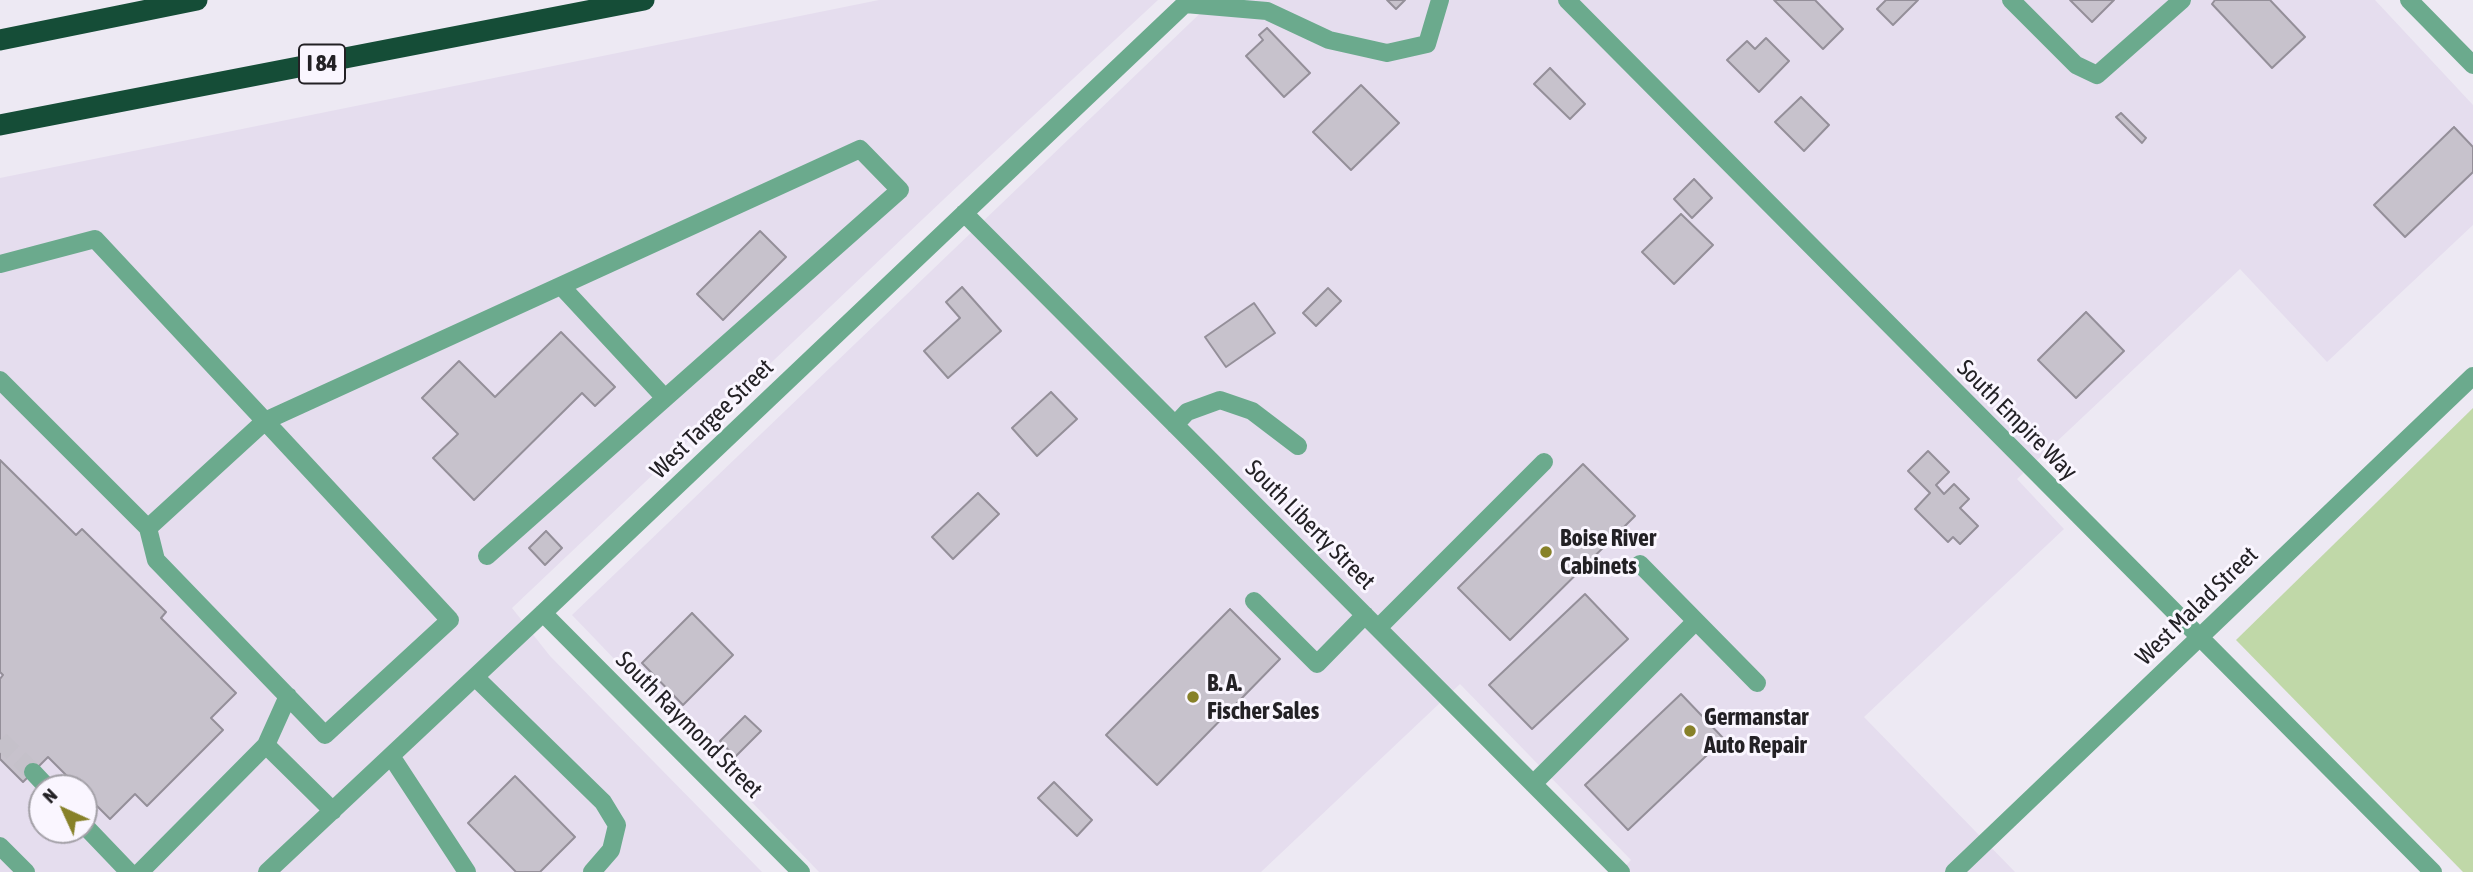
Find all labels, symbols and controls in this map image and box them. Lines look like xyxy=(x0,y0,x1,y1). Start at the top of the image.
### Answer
road number: I 84 xyxy=(299,44,345,83)
street label: West Targee Street xyxy=(644,353,780,485)
street label: South Empire Way xyxy=(1951,354,2083,486)
street label: South Liberty Street xyxy=(1239,454,1381,596)
place label: Boise River Cabinets xyxy=(1560,524,1656,580)
street label: West Malad Street xyxy=(2130,541,2264,671)
marker: Boise River Cabinets xyxy=(1538,544,1554,560)
street label: South Raymond Street xyxy=(610,646,768,804)
place label: B. A. Fischer Sales xyxy=(1207,669,1319,725)
marker: B. A. Fischer Sales xyxy=(1185,689,1201,705)
place label: Germanstar Auto Repair xyxy=(1704,703,1808,759)
marker: Germanstar Auto Repair xyxy=(1682,723,1698,739)
north arrow xyxy=(28,774,98,844)
text: N xyxy=(38,784,61,807)

